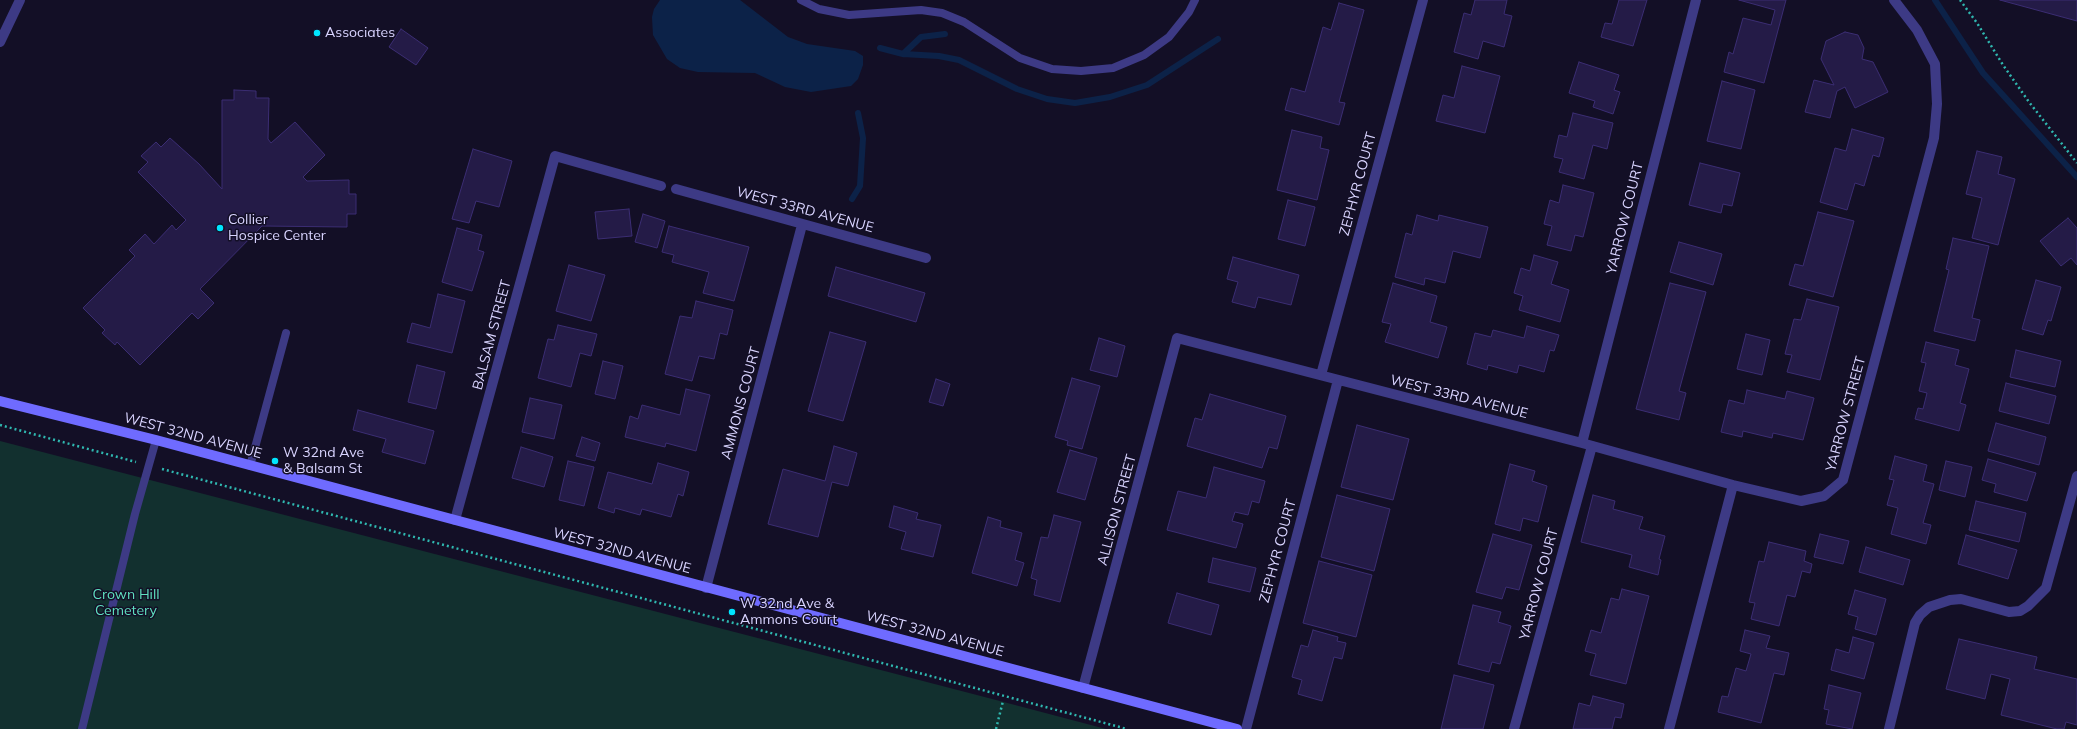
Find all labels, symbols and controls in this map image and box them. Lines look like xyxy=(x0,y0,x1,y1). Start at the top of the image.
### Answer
place label: Associates xyxy=(325,25,395,41)
marker: Associates xyxy=(312,28,322,38)
street label: ZEPHYR COURT xyxy=(1336,130,1380,238)
street label: YARROW COURT xyxy=(1603,160,1647,276)
street label: WEST 33RD AVENUE xyxy=(735,184,875,236)
place label: Collier Hospice Center xyxy=(228,212,326,244)
marker: Collier Hospice Center xyxy=(215,223,225,233)
street label: BALSAM STREET xyxy=(469,278,515,392)
street label: AMMONS COURT xyxy=(718,345,764,461)
street label: YARROW STREET xyxy=(1823,355,1869,473)
street label: WEST 33RD AVENUE xyxy=(1388,372,1530,422)
street label: WEST 32ND AVENUE xyxy=(122,409,264,463)
place label: W 32nd Ave & Balsam St xyxy=(283,445,364,478)
street label: ALLISON STREET xyxy=(1094,453,1140,567)
marker: W 32nd Ave & Balsam St xyxy=(270,456,280,466)
street label: ZEPHYR COURT xyxy=(1256,497,1300,605)
street label: WEST 32ND AVENUE xyxy=(551,524,693,578)
street label: YARROW COURT xyxy=(1516,526,1562,642)
park label: Crown Hill Cemetery xyxy=(92,587,160,620)
place label: W 32nd Ave & Ammons Court xyxy=(740,596,837,628)
marker: W 32nd Ave & Ammons Court xyxy=(727,607,737,617)
street label: WEST 32ND AVENUE xyxy=(864,607,1006,661)

